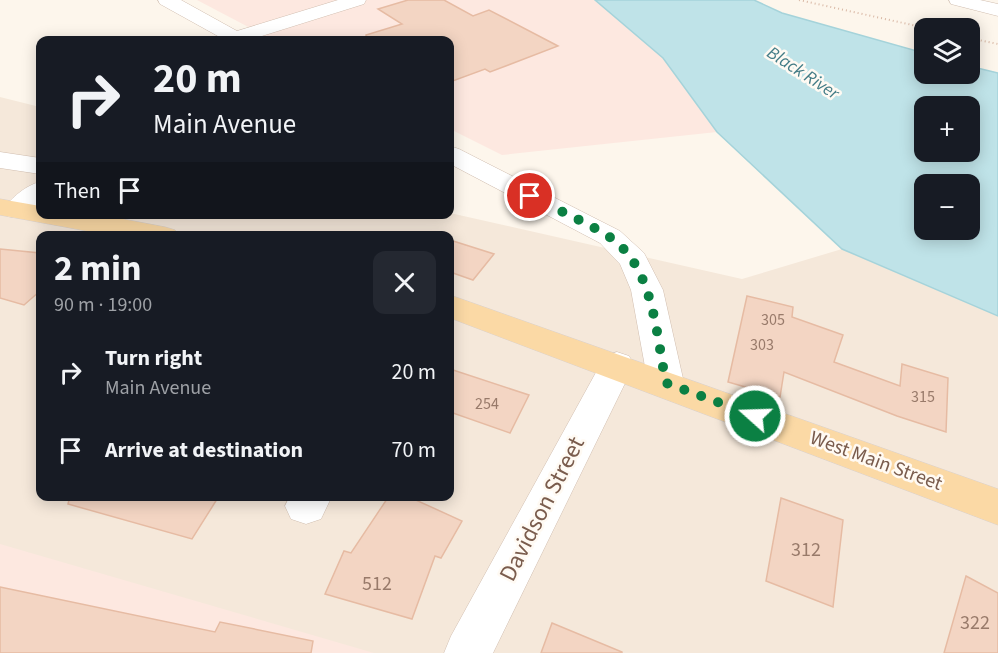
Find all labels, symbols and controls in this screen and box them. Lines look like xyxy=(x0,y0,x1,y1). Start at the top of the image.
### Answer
map controls xyxy=(914,18,980,240)
button: layers xyxy=(914,18,980,84)
water label: Black River xyxy=(762,40,845,106)
text: 20 m xyxy=(153,49,242,109)
icon: right xyxy=(54,60,132,138)
button: + xyxy=(914,96,980,162)
text: Main Avenue xyxy=(153,105,296,144)
pin xyxy=(504,170,555,221)
icon: arrive xyxy=(113,174,146,207)
button: − xyxy=(914,174,980,240)
text: Then xyxy=(54,175,101,207)
icon: arrive xyxy=(513,179,546,212)
text: 2 min xyxy=(54,243,142,294)
button: close xyxy=(373,251,436,314)
text: 90 m · 19:00 xyxy=(54,291,152,319)
house number: 305 xyxy=(761,309,785,331)
house number: 303 xyxy=(750,334,774,356)
text: Turn right xyxy=(105,342,202,374)
icon: right xyxy=(54,356,87,389)
text: 20 m xyxy=(391,356,436,388)
text: Main Avenue xyxy=(105,374,211,402)
position arrow xyxy=(723,384,787,448)
house number: 315 xyxy=(911,386,935,408)
house number: 254 xyxy=(475,393,499,415)
street label: West Main Street xyxy=(806,424,946,498)
street label: Davidson Street xyxy=(490,430,594,588)
icon: arrive xyxy=(54,434,87,467)
text: Arrive at destination xyxy=(105,434,303,466)
text: 70 m xyxy=(391,434,436,466)
house number: 312 xyxy=(791,536,821,564)
house number: 512 xyxy=(362,570,392,598)
house number: 322 xyxy=(960,609,990,637)

